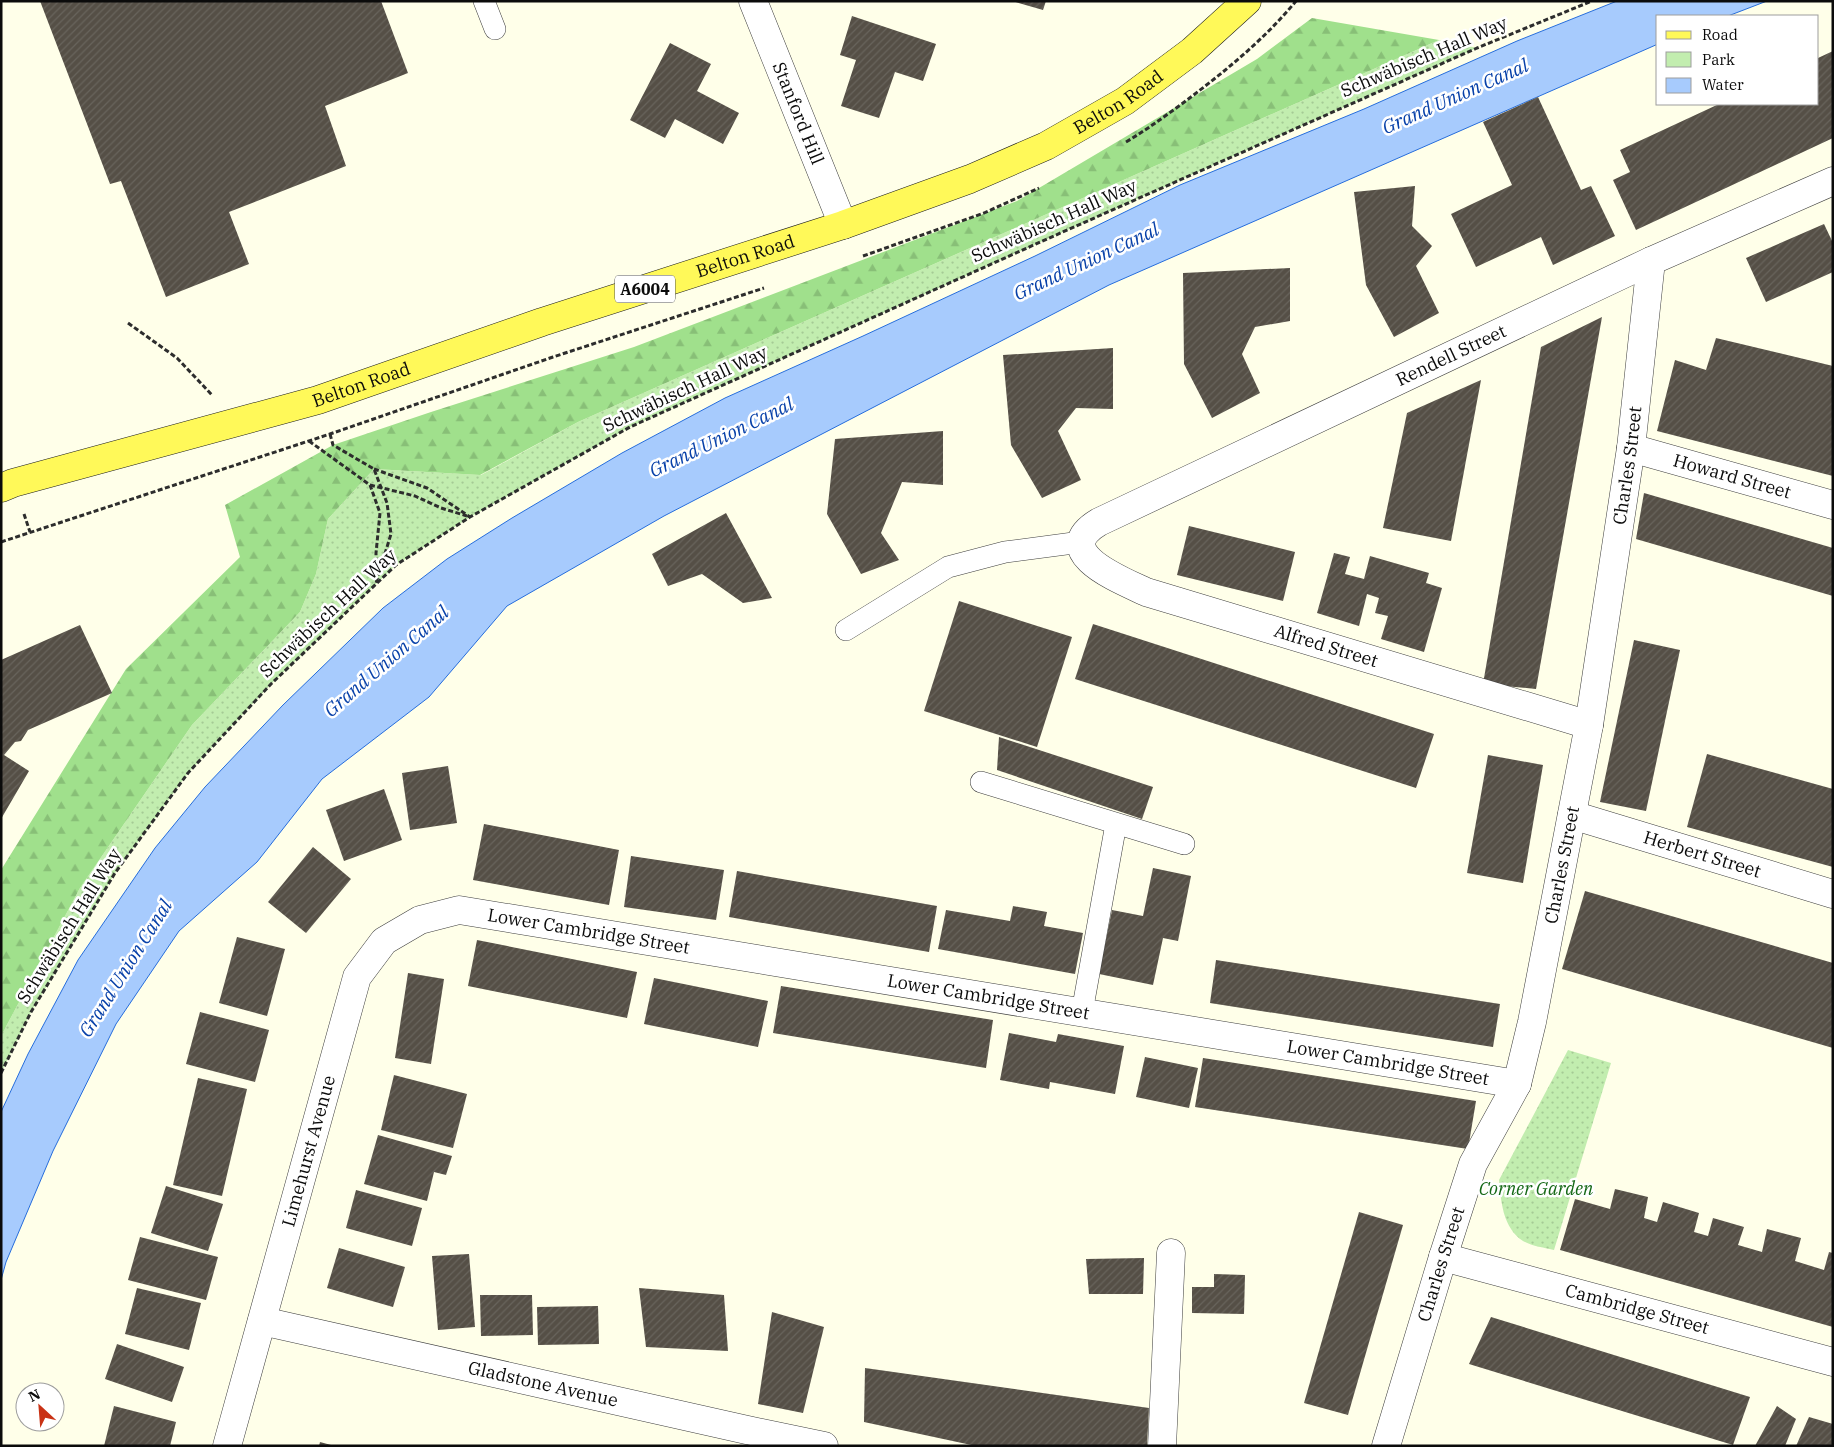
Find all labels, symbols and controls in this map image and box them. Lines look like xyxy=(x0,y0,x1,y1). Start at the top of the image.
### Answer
street label: Schwäbisch Hall Way xyxy=(1337,11,1511,102)
legend xyxy=(1656,15,1819,105)
text: Road xyxy=(1702,25,1738,44)
text: Park xyxy=(1702,50,1735,69)
water label: Grand Union Canal xyxy=(1378,53,1533,139)
street label: Stanford Hill xyxy=(768,59,829,168)
street label: Belton Road xyxy=(1069,65,1168,139)
text: Water xyxy=(1702,75,1744,94)
street label: Schwäbisch Hall Way xyxy=(967,173,1141,267)
water label: Grand Union Canal xyxy=(1009,217,1163,305)
street label: Belton Road xyxy=(693,229,798,283)
road number: A6004 xyxy=(615,276,675,302)
street label: Rendell Street xyxy=(1392,319,1510,391)
street label: Schwäbisch Hall Way xyxy=(599,340,771,437)
street label: Belton Road xyxy=(309,357,413,412)
water label: Grand Union Canal xyxy=(645,391,798,482)
street label: Charles Street xyxy=(1608,405,1646,526)
street label: Howard Street xyxy=(1671,448,1794,504)
street label: Schwäbisch Hall Way xyxy=(254,543,401,682)
water label: Grand Union Canal xyxy=(319,600,454,722)
street label: Alfred Street xyxy=(1272,619,1381,672)
street label: Charles Street xyxy=(1539,804,1584,926)
street label: Herbert Street xyxy=(1641,825,1764,883)
street label: Schwäbisch Hall Way xyxy=(11,843,126,1008)
water label: Grand Union Canal xyxy=(73,894,177,1041)
street label: Lower Cambridge Street xyxy=(486,903,691,959)
street label: Lower Cambridge Street xyxy=(886,969,1091,1024)
street label: Lower Cambridge Street xyxy=(1285,1034,1491,1090)
street label: Limehurst Avenue xyxy=(276,1073,340,1229)
park label: Corner Garden xyxy=(1479,1177,1594,1200)
street label: Charles Street xyxy=(1412,1204,1470,1324)
street label: Cambridge Street xyxy=(1563,1278,1712,1339)
street label: Gladstone Avenue xyxy=(466,1356,620,1412)
north arrow xyxy=(15,1382,65,1432)
text: N xyxy=(25,1385,43,1406)

